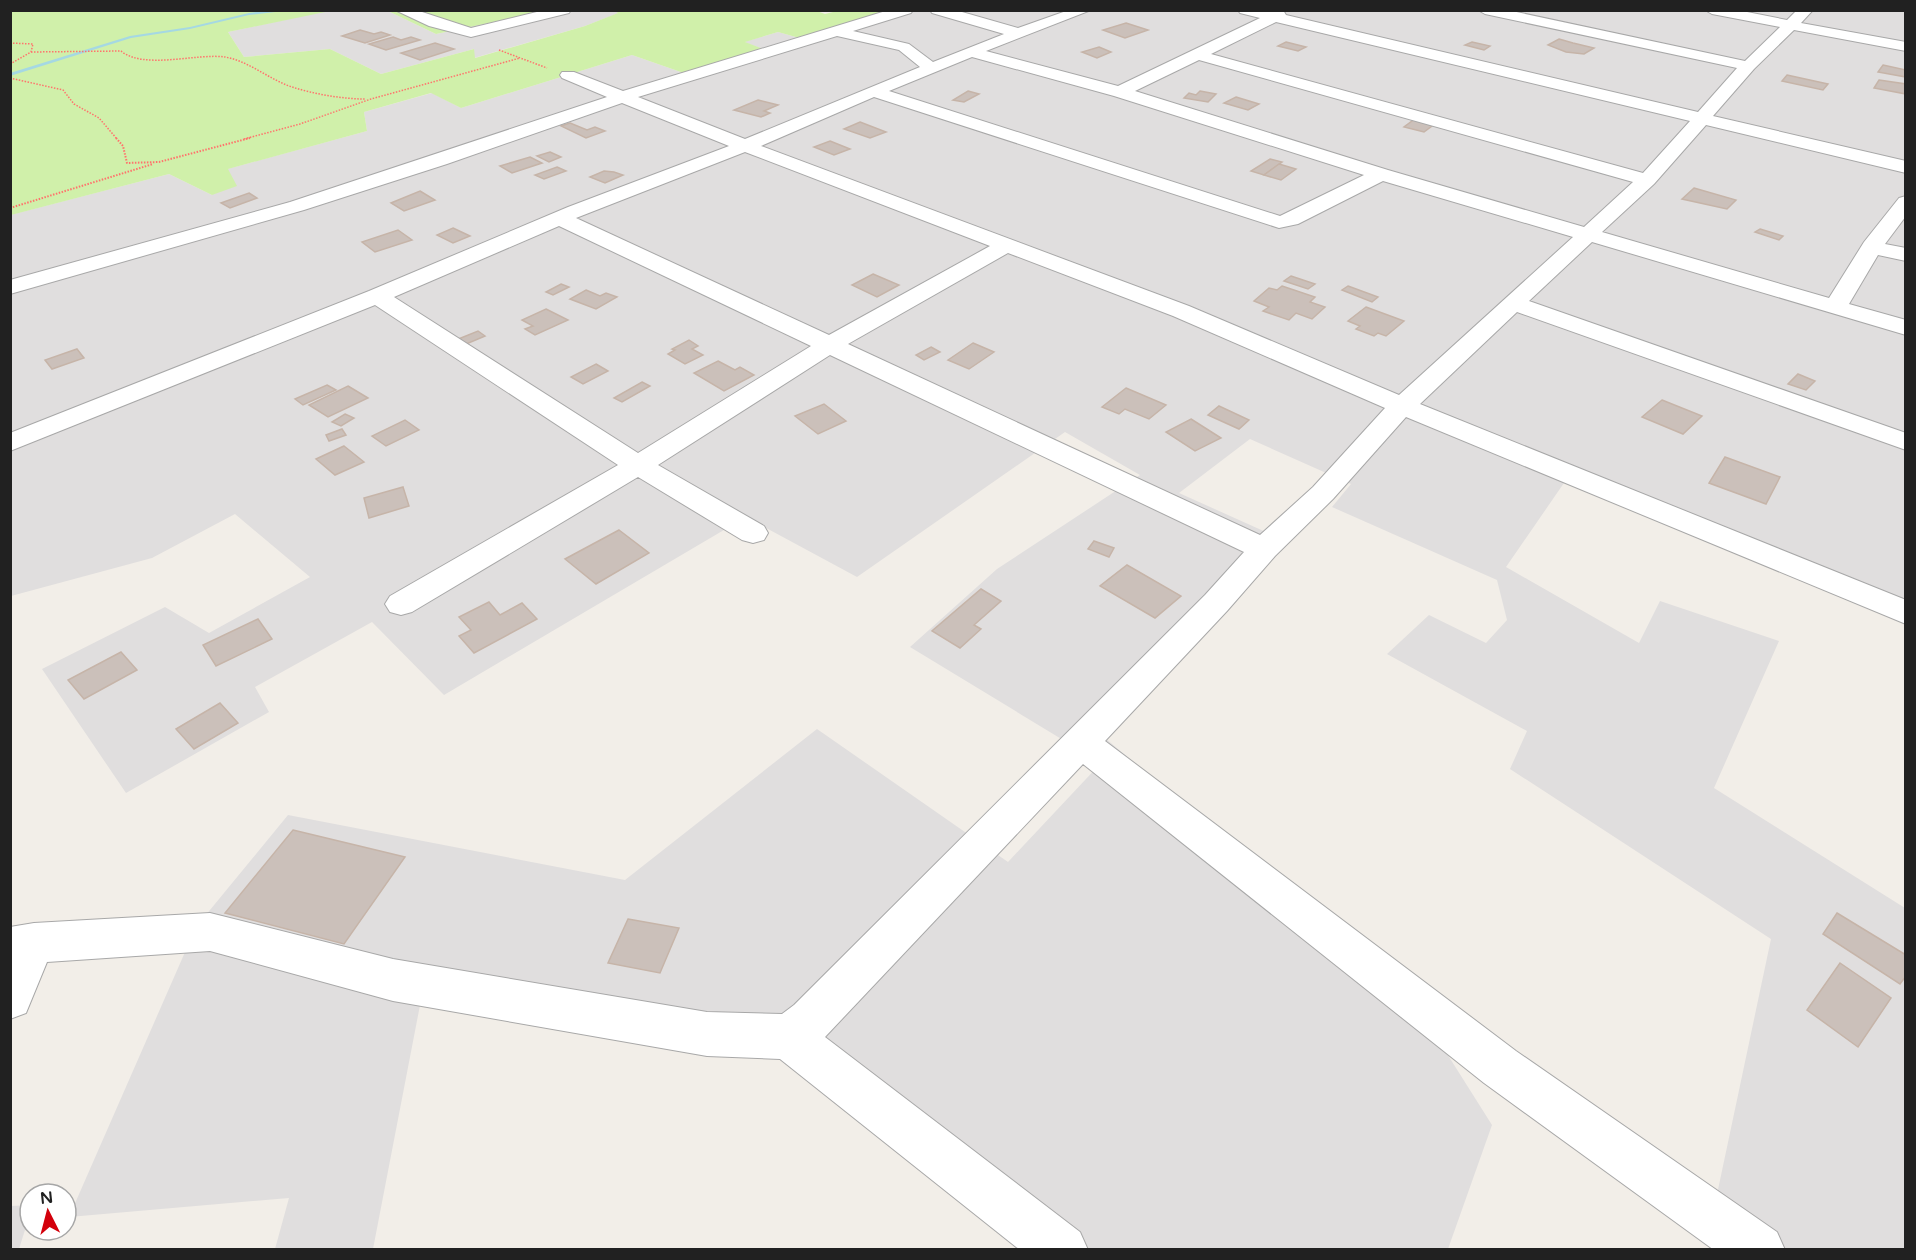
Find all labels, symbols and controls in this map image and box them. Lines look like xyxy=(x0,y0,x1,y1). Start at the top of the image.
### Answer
north arrow xyxy=(18,1182,78,1242)
text: N xyxy=(39,1187,54,1209)

